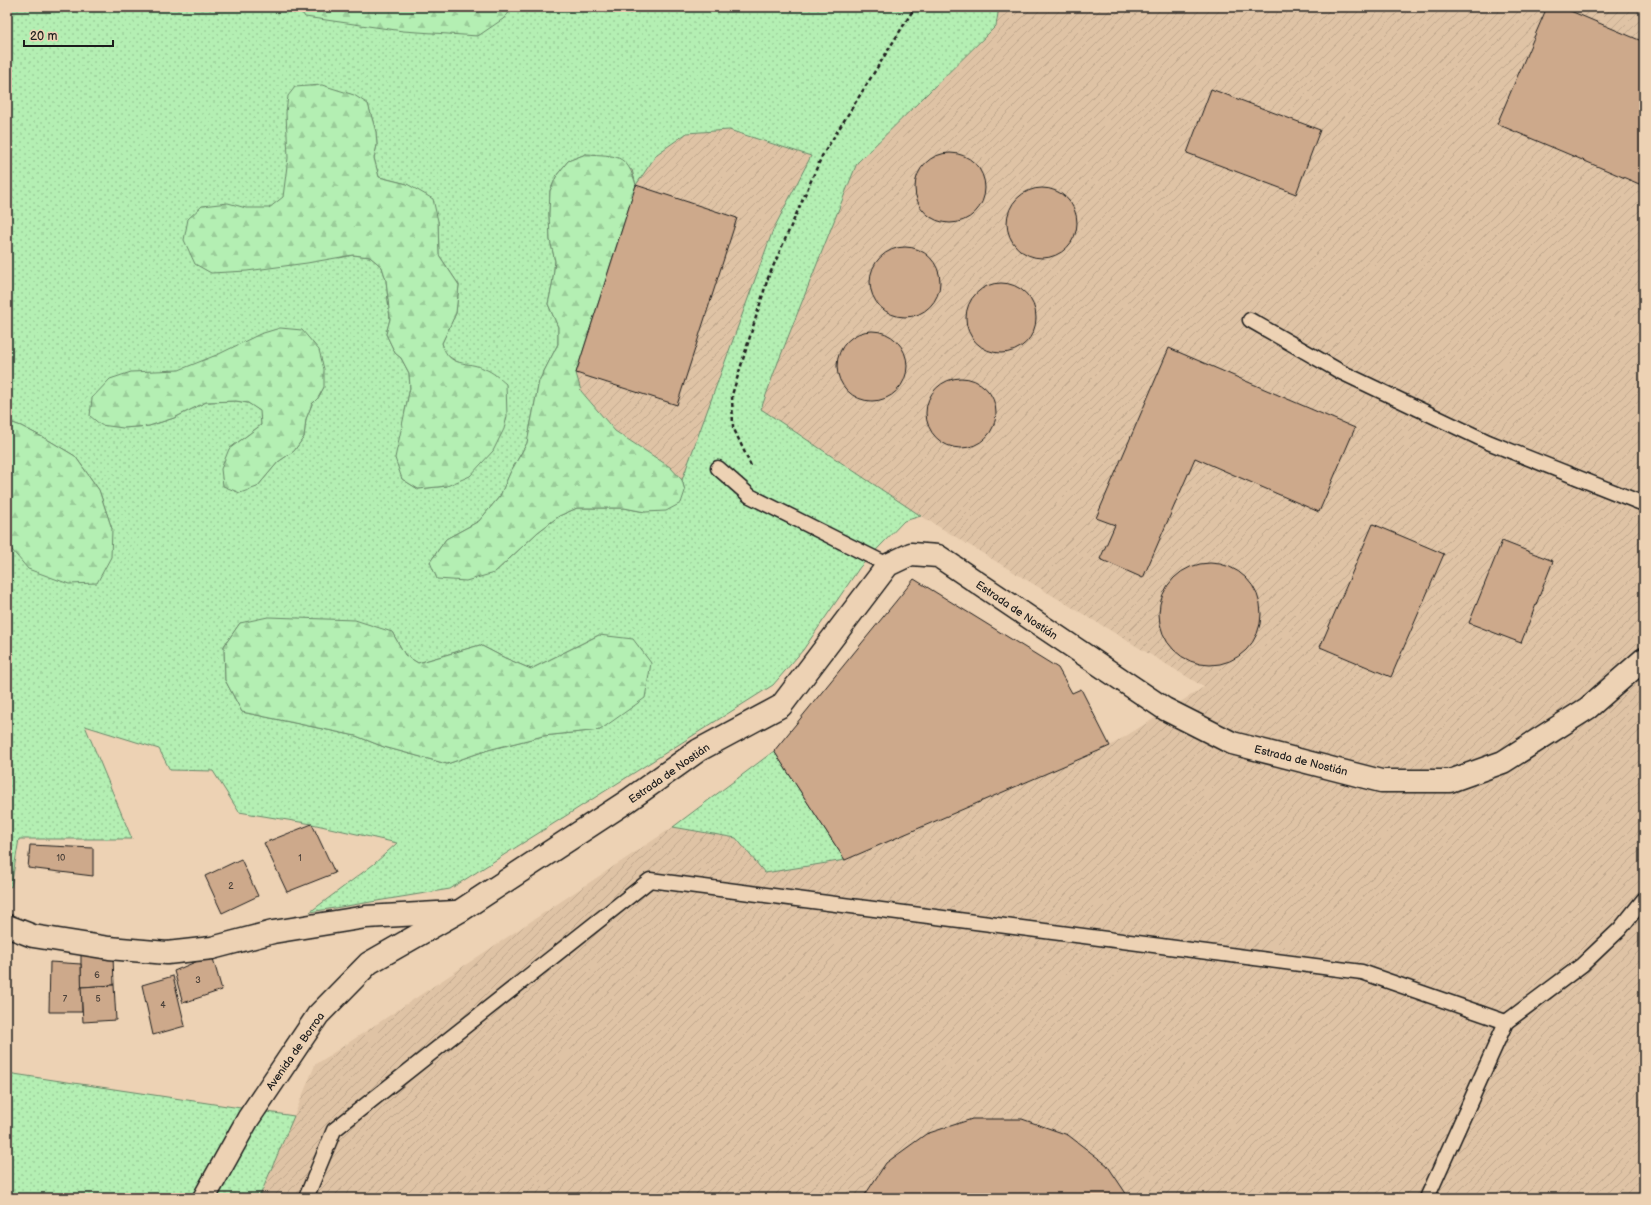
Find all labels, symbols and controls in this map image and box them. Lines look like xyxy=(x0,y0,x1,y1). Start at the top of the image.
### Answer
scale bar xyxy=(24,22,113,48)
text: 20 m xyxy=(30,29,57,44)
street label: Estrada de Nostián xyxy=(973,578,1060,643)
street label: Estrada de Nostián xyxy=(626,741,712,806)
street label: Estrada de Nostián xyxy=(1253,743,1349,778)
house number: 10 xyxy=(57,853,65,864)
house number: 1 xyxy=(298,853,302,864)
house number: 2 xyxy=(228,881,234,892)
house number: 6 xyxy=(94,970,100,981)
house number: 3 xyxy=(195,975,201,986)
house number: 7 xyxy=(63,994,68,1005)
house number: 5 xyxy=(95,994,101,1005)
house number: 4 xyxy=(160,1000,166,1011)
street label: Avenida de Borroa xyxy=(264,1010,327,1093)

